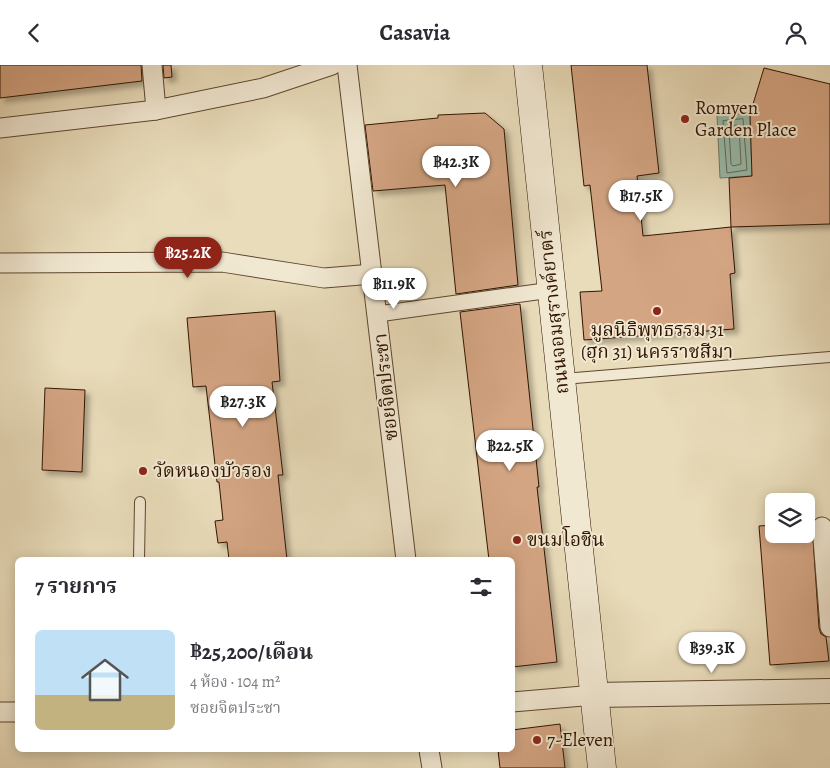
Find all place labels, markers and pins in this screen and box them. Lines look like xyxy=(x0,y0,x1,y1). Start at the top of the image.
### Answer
place label: Romyen Garden Place xyxy=(695,95,797,143)
marker: Romyen Garden Place xyxy=(679,113,691,125)
pin: ฿42.3K xyxy=(415,145,497,188)
pin: ฿17.5K xyxy=(600,179,682,222)
pin: ฿25.2K xyxy=(147,237,229,279)
pin: ฿11.9K xyxy=(353,267,435,310)
marker: มูลนิธิพุทธรรม 31 (ฮุก 31) นครราชสีมา xyxy=(651,305,663,317)
place label: มูลนิธิพุทธรรม 31 (ฮุก 31) นครราชสีมา xyxy=(581,317,733,365)
pin: ฿27.3K xyxy=(202,385,284,428)
pin: ฿22.5K xyxy=(469,429,551,472)
place label: วัดหนองบัวรอง xyxy=(153,458,272,484)
marker: วัดหนองบัวรอง xyxy=(137,465,149,477)
place label: ขนมโอชิน xyxy=(527,525,605,553)
marker: ขนมโอชิน xyxy=(511,534,523,546)
pin: ฿39.3K xyxy=(671,631,753,674)
place label: 7-Eleven xyxy=(547,727,613,753)
marker: 7-Eleven xyxy=(531,734,543,746)

